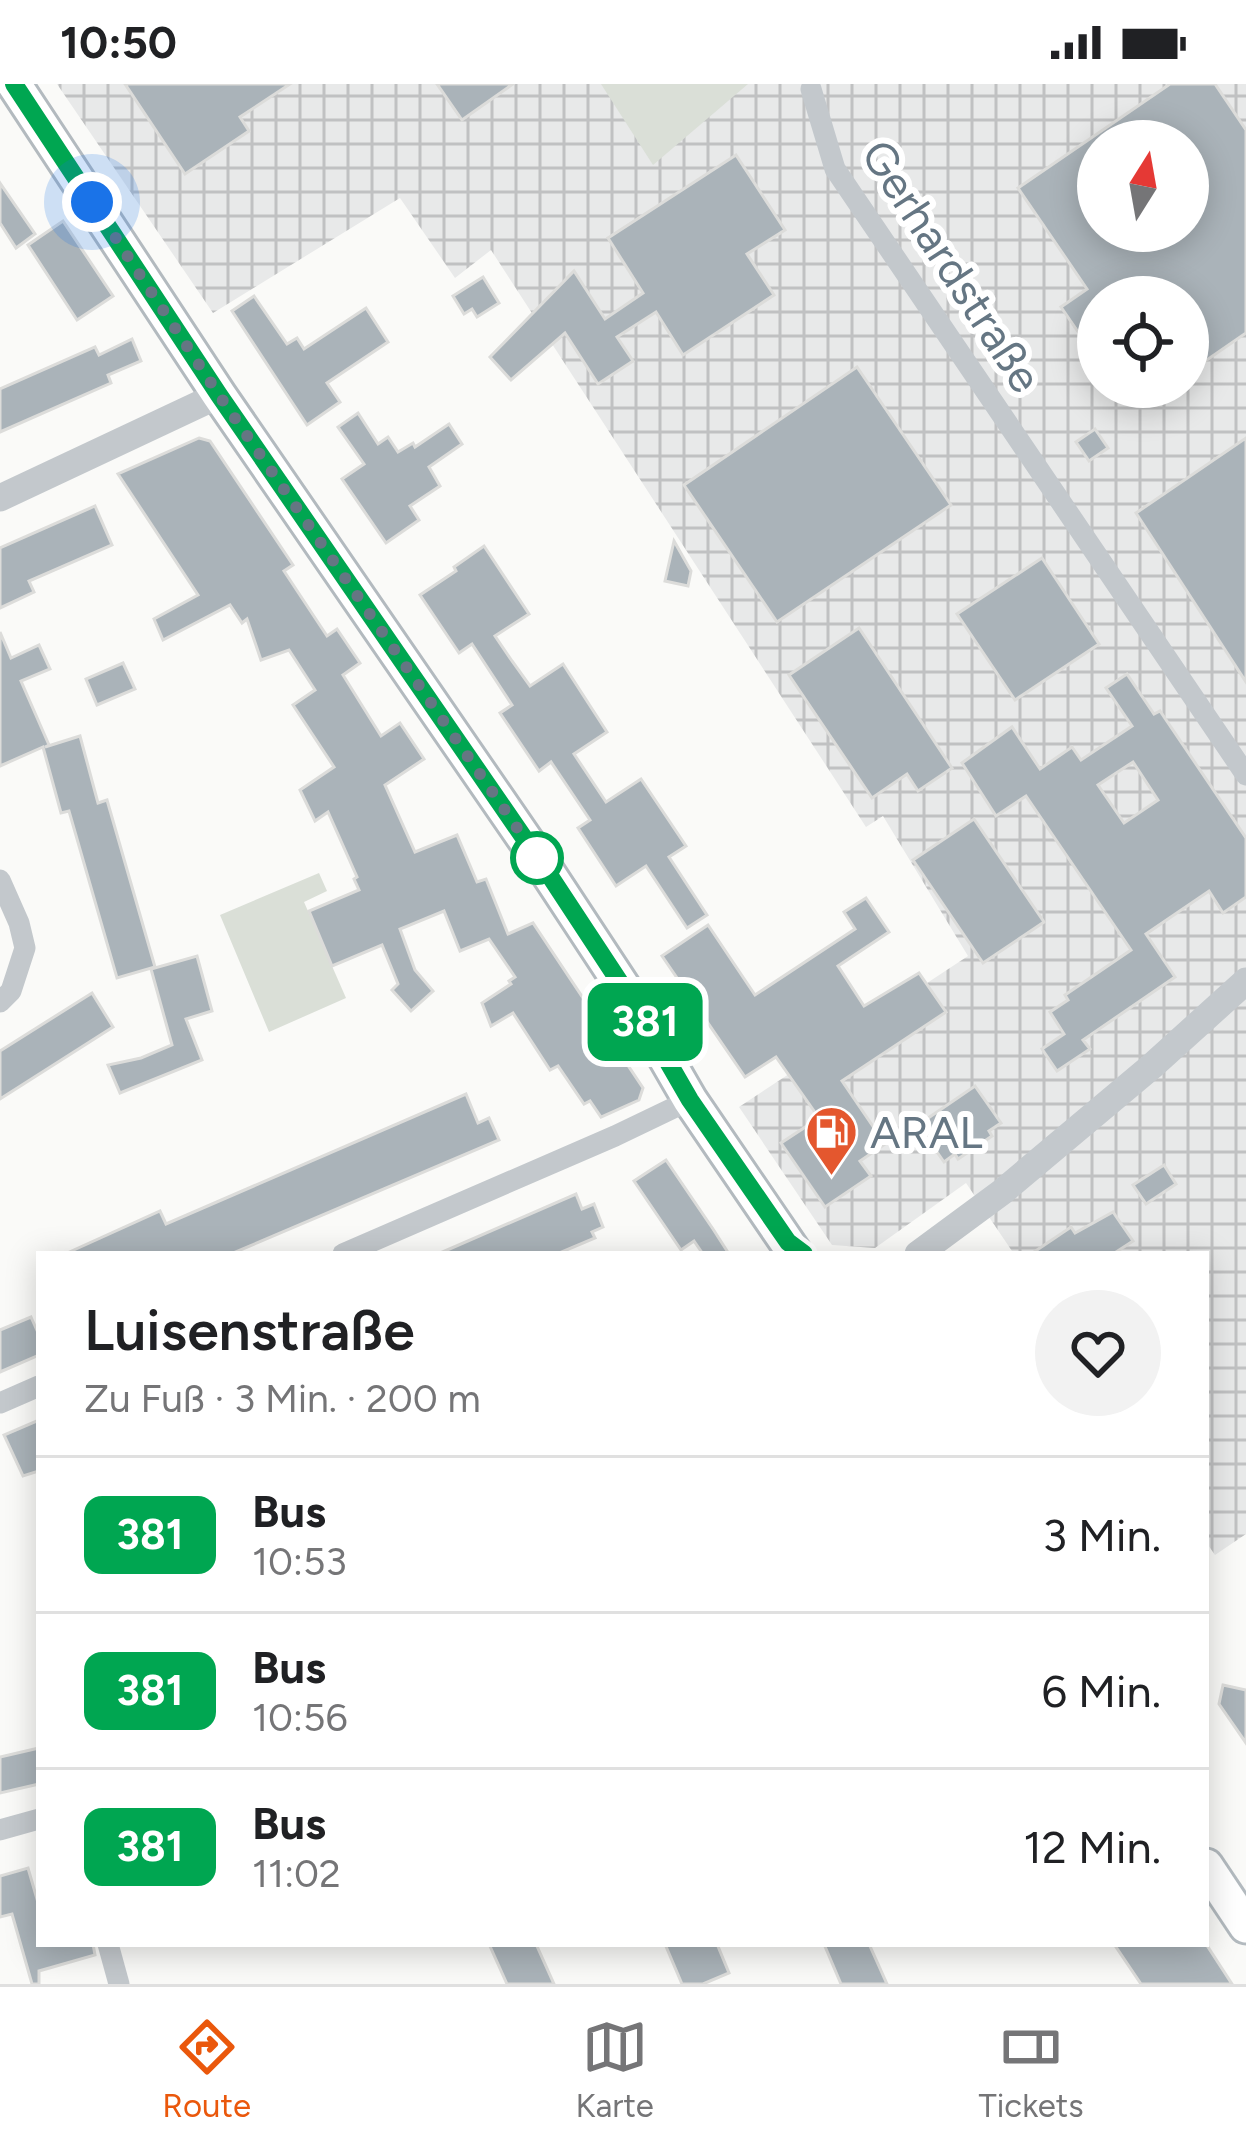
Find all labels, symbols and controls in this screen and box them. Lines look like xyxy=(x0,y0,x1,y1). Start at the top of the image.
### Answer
text: 10:50 xyxy=(60,15,177,69)
north arrow xyxy=(1077,120,1209,252)
map controls xyxy=(1077,120,1209,408)
street label: Gerhardstraße xyxy=(850,130,1054,402)
your location xyxy=(62,172,122,232)
button: locate xyxy=(1077,276,1209,408)
unlabelled marker xyxy=(512,833,562,883)
line badge: 381 xyxy=(576,983,714,1061)
text: 381 xyxy=(612,996,678,1047)
fuel station icon: ARAL xyxy=(803,1104,859,1178)
place label: ARAL xyxy=(870,1105,983,1159)
button: heart xyxy=(1035,1290,1161,1416)
text: Luisenstraße xyxy=(84,1296,415,1364)
text: Zu Fuß · 3 Min. · 200 m xyxy=(84,1375,481,1422)
text: Bus xyxy=(252,1484,326,1538)
text: 3 Min. xyxy=(1042,1508,1161,1562)
text: 381 xyxy=(117,1509,183,1560)
text: 10:53 xyxy=(252,1538,347,1585)
text: Bus xyxy=(252,1640,326,1694)
text: 6 Min. xyxy=(1041,1664,1161,1718)
text: 381 xyxy=(117,1665,183,1716)
text: 10:56 xyxy=(252,1694,347,1741)
text: Bus xyxy=(252,1796,326,1850)
text: 12 Min. xyxy=(1023,1820,1161,1874)
text: 381 xyxy=(117,1821,183,1872)
text: 11:02 xyxy=(252,1850,341,1897)
tab: Route xyxy=(162,2014,251,2125)
tab: Karte xyxy=(576,2014,654,2125)
tab: Tickets xyxy=(978,2014,1084,2125)

